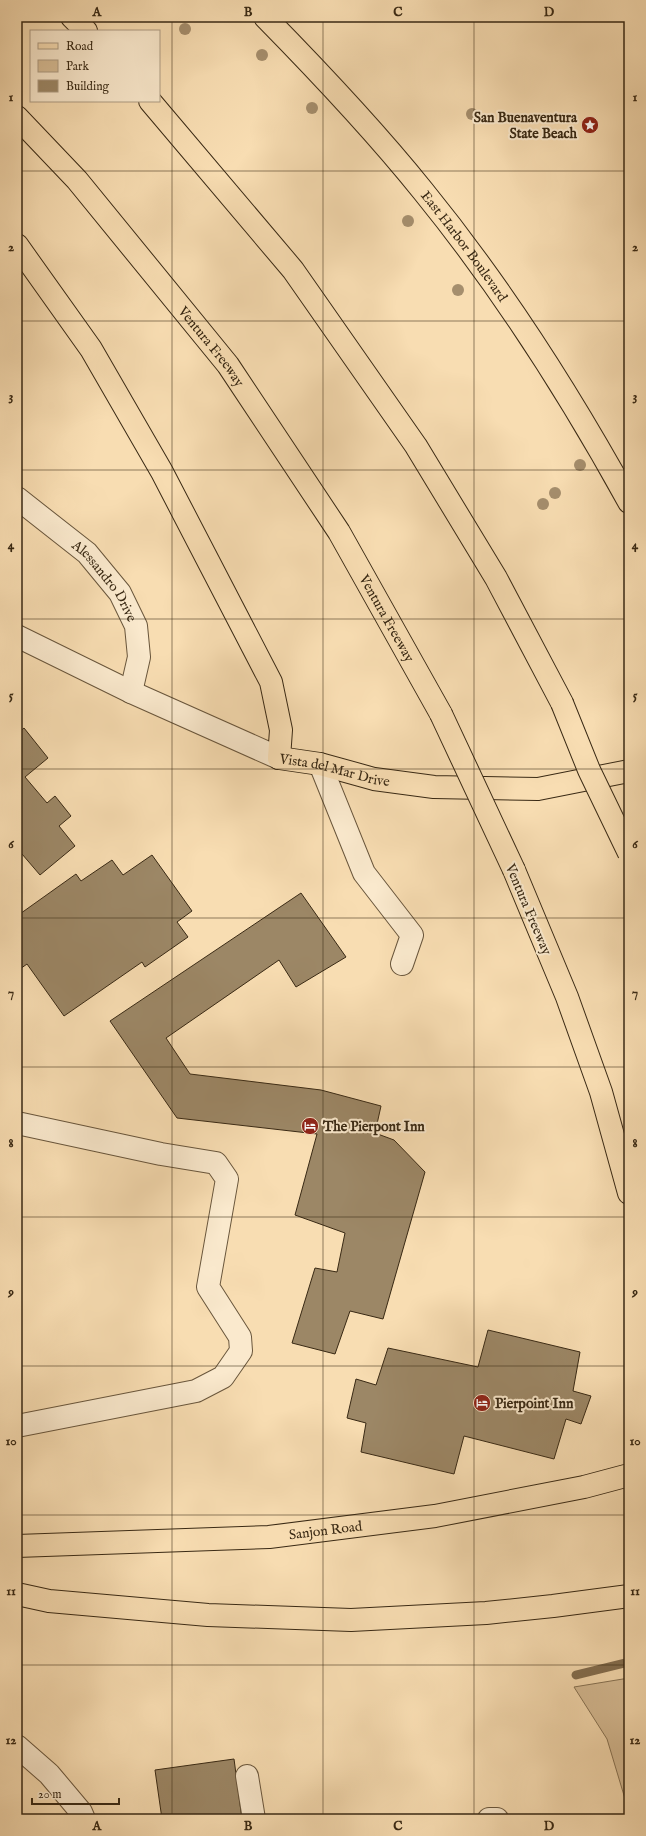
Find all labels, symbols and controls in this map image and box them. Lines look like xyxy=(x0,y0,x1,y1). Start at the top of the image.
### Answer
text: A xyxy=(92,4,103,21)
text: B xyxy=(244,4,253,21)
text: C xyxy=(393,4,403,21)
text: D xyxy=(544,4,555,21)
legend xyxy=(30,30,160,102)
text: Road xyxy=(66,39,94,54)
text: Park xyxy=(66,59,89,74)
text: Building xyxy=(66,79,110,94)
text: 1 xyxy=(9,89,14,106)
text: 1 xyxy=(633,89,638,106)
place label: San Buenaventura State Beach xyxy=(474,109,578,143)
place icon: San Buenaventura State Beach xyxy=(580,115,600,135)
street label: East Harbor Boulevard xyxy=(416,187,511,306)
text: 2 xyxy=(8,239,14,256)
text: 2 xyxy=(632,239,638,256)
street label: Ventura Freeway xyxy=(173,302,248,391)
text: 3 xyxy=(9,388,14,405)
text: 3 xyxy=(633,388,638,405)
street label: Alessandro Drive xyxy=(67,536,141,625)
text: 4 xyxy=(8,537,15,554)
text: 4 xyxy=(632,537,639,554)
street label: Ventura Freeway xyxy=(354,571,418,666)
text: 5 xyxy=(9,687,14,704)
text: 5 xyxy=(633,687,638,704)
street label: Vista del Mar Drive xyxy=(277,750,391,791)
text: 6 xyxy=(8,836,14,853)
text: 6 xyxy=(632,836,638,853)
street label: Ventura Freeway xyxy=(500,860,555,958)
text: 7 xyxy=(8,985,14,1002)
text: 7 xyxy=(632,985,638,1002)
hotel icon: The Pierpont Inn xyxy=(300,1116,320,1136)
place label: The Pierpont Inn xyxy=(322,1118,425,1136)
text: 8 xyxy=(8,1135,14,1152)
text: 8 xyxy=(632,1135,638,1152)
text: 9 xyxy=(7,1284,14,1301)
text: 9 xyxy=(631,1284,638,1301)
hotel icon: Pierpoint Inn xyxy=(472,1393,492,1413)
place label: Pierpoint Inn xyxy=(495,1395,574,1413)
text: 10 xyxy=(5,1433,17,1450)
text: 10 xyxy=(629,1433,641,1450)
street label: Sanjon Road xyxy=(288,1517,364,1544)
text: 11 xyxy=(6,1583,16,1600)
text: 11 xyxy=(630,1583,640,1600)
text: 12 xyxy=(6,1732,16,1749)
text: 12 xyxy=(630,1732,640,1749)
scale bar xyxy=(32,1780,119,1806)
text: 20 m xyxy=(38,1787,61,1802)
text: A xyxy=(92,1818,103,1835)
text: B xyxy=(244,1818,253,1835)
text: C xyxy=(393,1818,403,1835)
text: D xyxy=(544,1818,555,1835)

